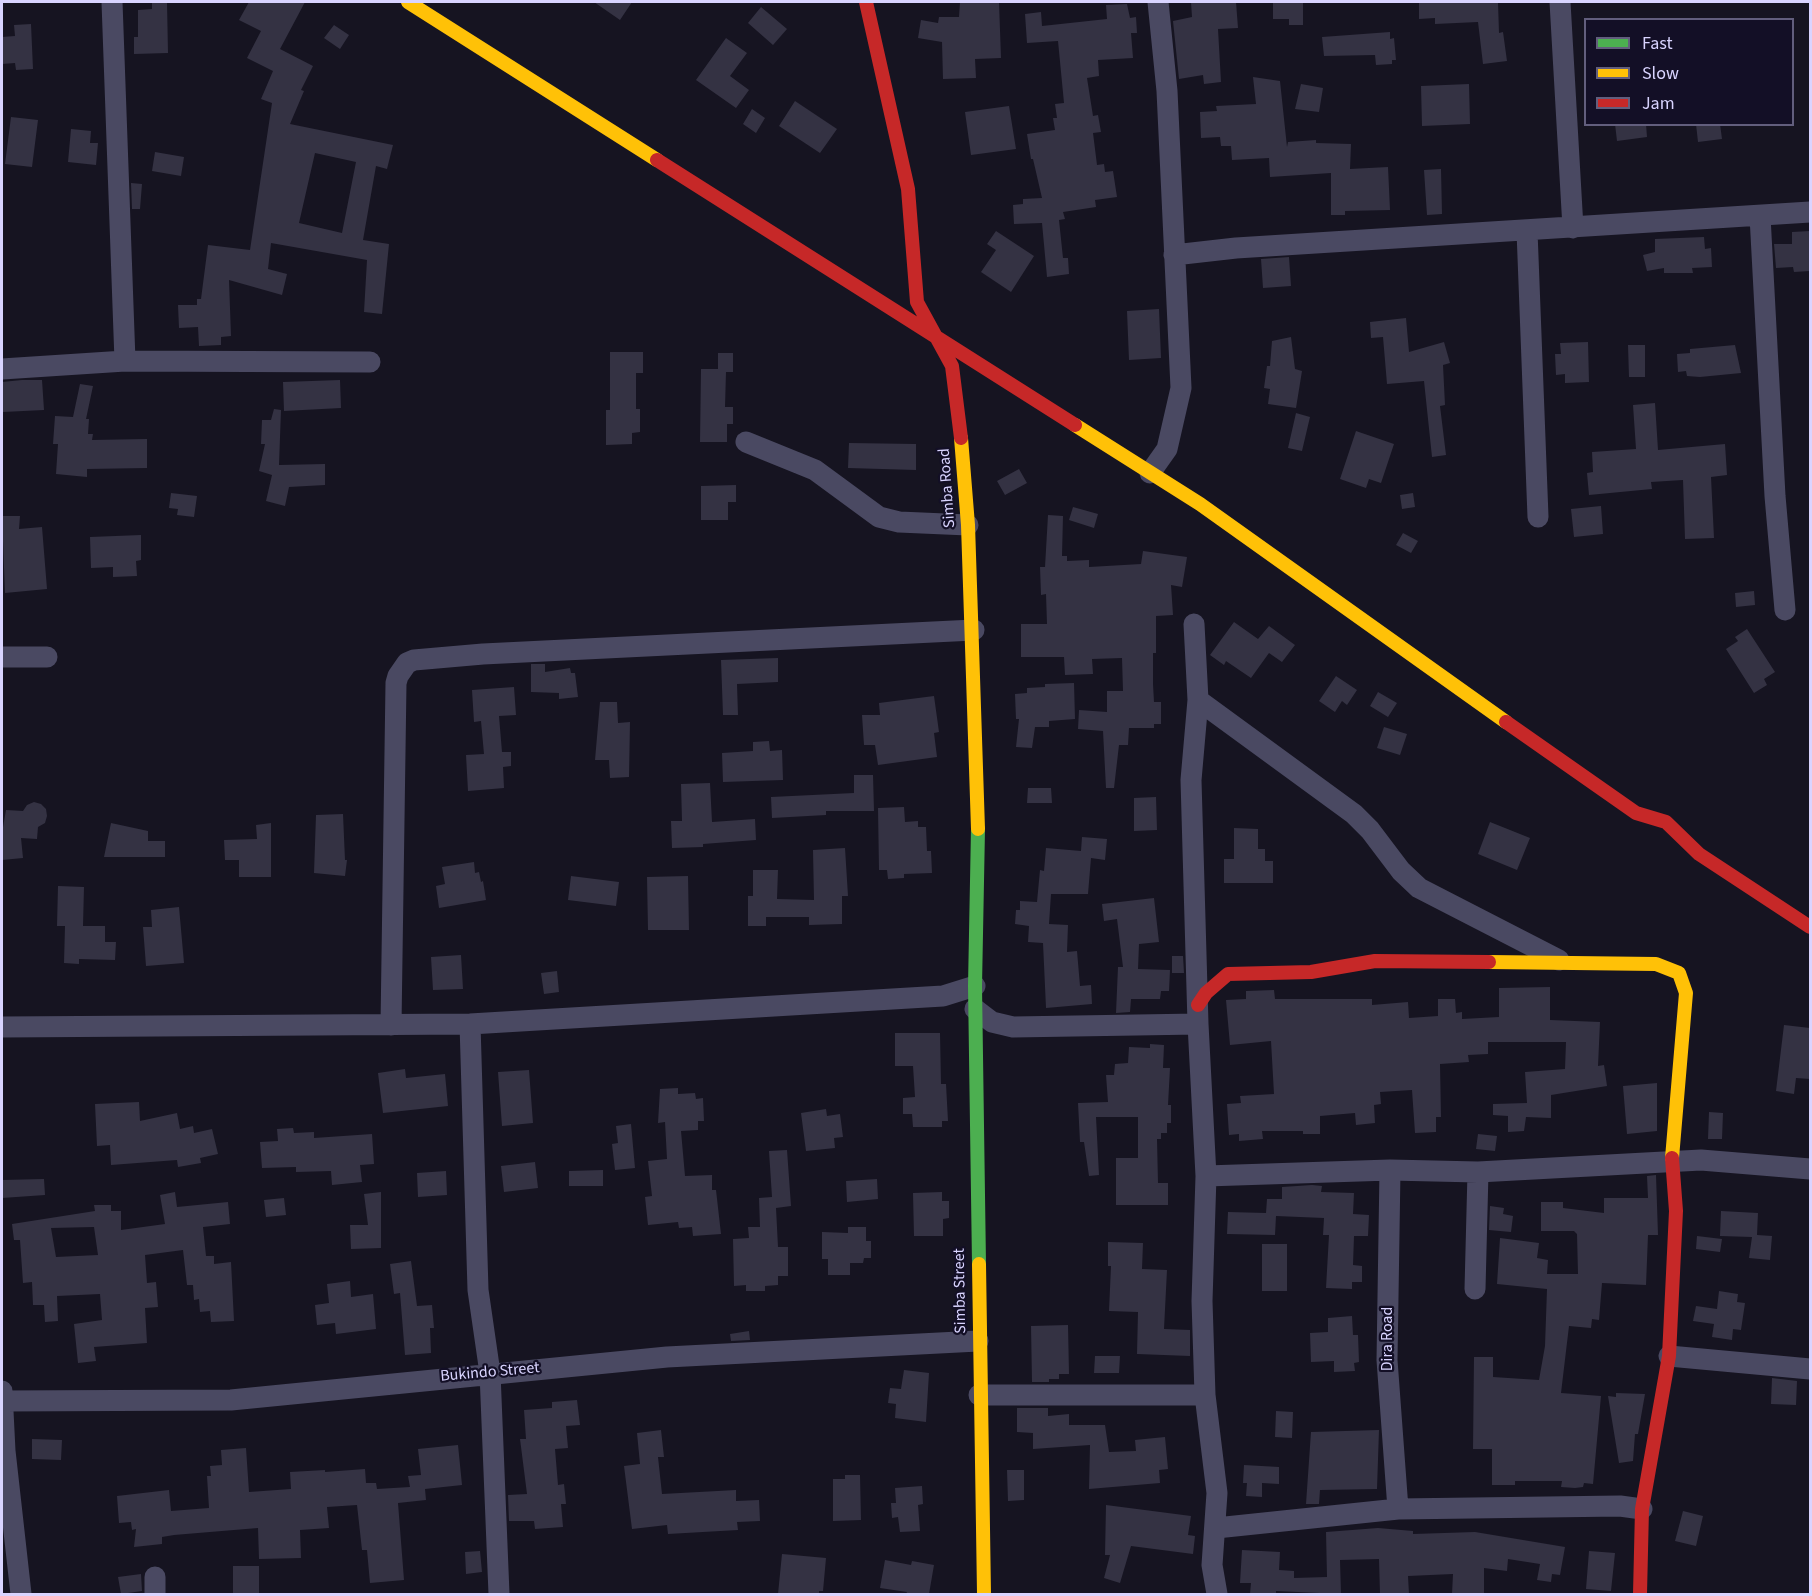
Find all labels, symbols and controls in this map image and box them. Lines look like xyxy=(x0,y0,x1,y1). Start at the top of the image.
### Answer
legend xyxy=(1584,18,1794,126)
text: Fast xyxy=(1642,31,1673,56)
text: Slow xyxy=(1642,61,1679,86)
text: Jam xyxy=(1642,91,1675,116)
street label: Simba Road xyxy=(936,447,960,529)
street label: Simba Street xyxy=(951,1248,971,1334)
street label: Dira Road xyxy=(1378,1307,1398,1371)
street label: Bukindo Street xyxy=(440,1359,540,1387)

